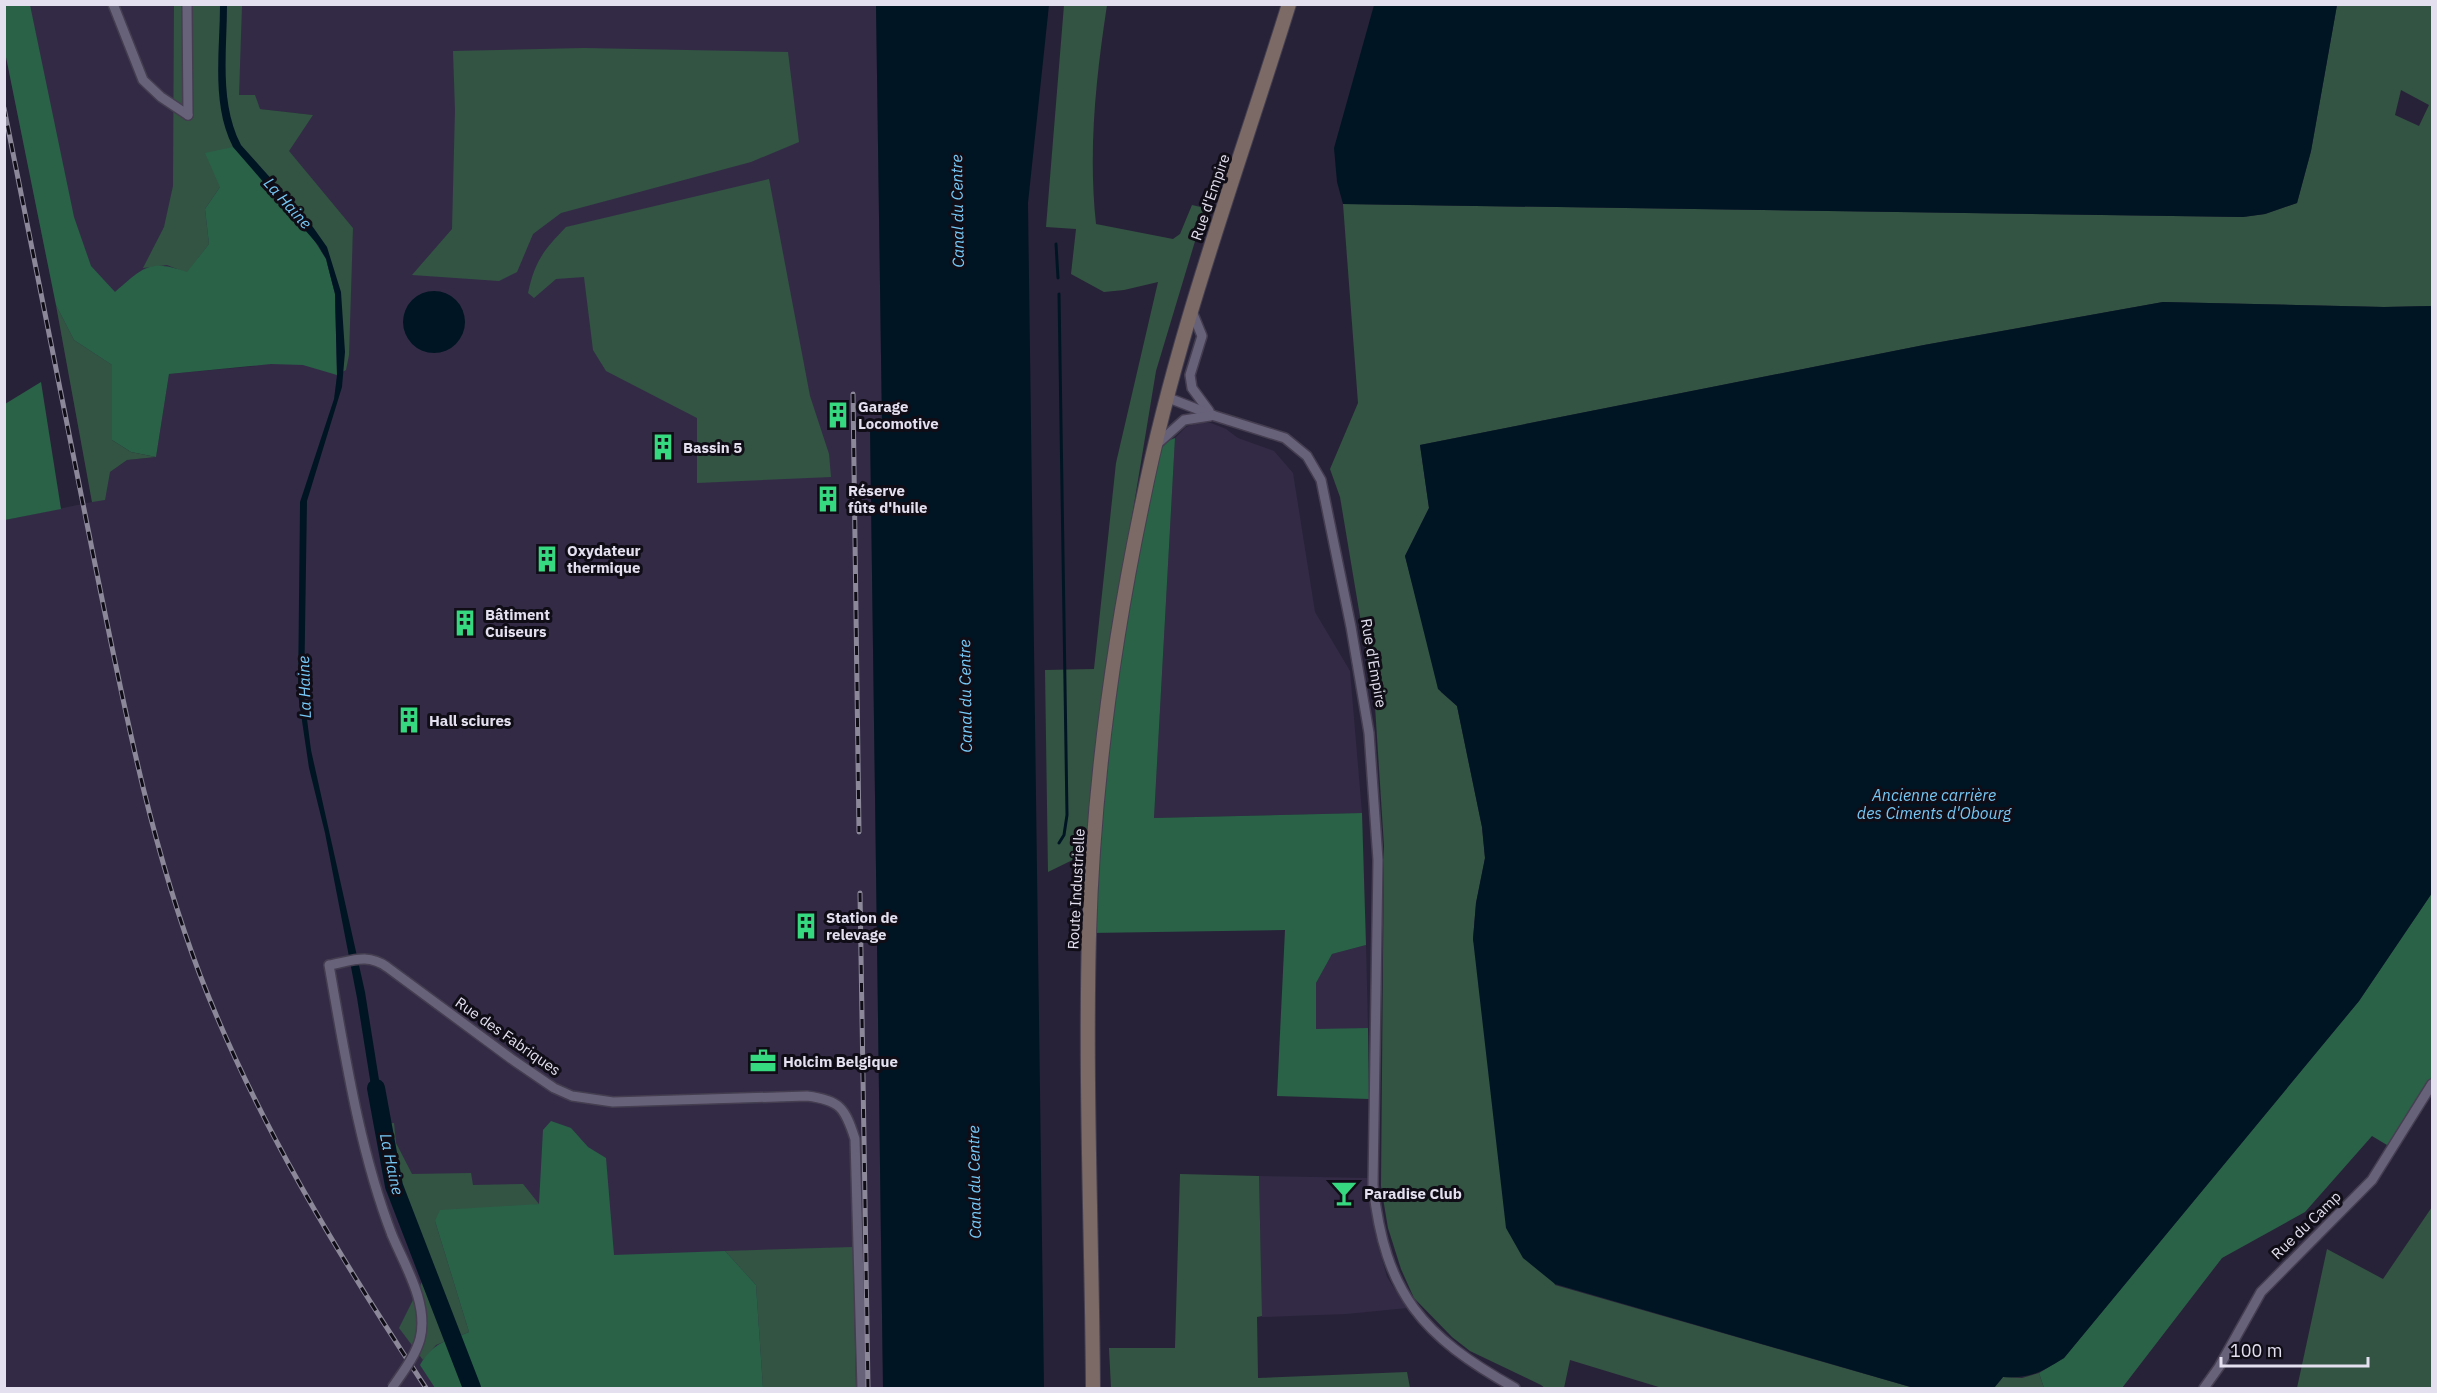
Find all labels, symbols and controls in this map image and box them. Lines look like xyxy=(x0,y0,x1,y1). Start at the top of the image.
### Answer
street label: Rue d'Empire xyxy=(1186,151,1234,243)
water label: Canal du Centre xyxy=(946,154,968,268)
water label: La Haine xyxy=(260,173,316,233)
place label: Garage Locomotive xyxy=(858,397,939,433)
building icon: Garage Locomotive xyxy=(823,400,853,430)
building icon: Bassin 5 xyxy=(648,432,678,462)
place label: Bassin 5 xyxy=(683,438,742,457)
place label: Réserve fûts d'huile xyxy=(848,481,928,517)
building icon: Réserve fûts d'huile xyxy=(813,484,843,514)
place label: Oxydateur thermique xyxy=(567,541,641,577)
building icon: Oxydateur thermique xyxy=(532,544,562,574)
place label: Bâtiment Cuiseurs xyxy=(485,605,550,641)
building icon: Bâtiment Cuiseurs xyxy=(450,608,480,638)
street label: Rue d'Empire xyxy=(1357,617,1391,709)
water label: Canal du Centre xyxy=(954,639,976,753)
water label: La Haine xyxy=(293,656,315,718)
building icon: Hall sciures xyxy=(394,705,424,735)
place label: Hall sciures xyxy=(429,711,512,730)
water label: Ancienne carrière des Ciments d'Obourg xyxy=(1857,785,2012,823)
street label: Route Industrielle xyxy=(1063,828,1089,950)
place label: Station de relevage xyxy=(826,908,898,944)
building icon: Station de relevage xyxy=(791,911,821,941)
street label: Rue des Fabriques xyxy=(452,993,564,1079)
office icon: Holcim Belgique xyxy=(748,1046,778,1076)
place label: Holcim Belgique xyxy=(783,1052,898,1071)
water label: Canal du Centre xyxy=(963,1125,985,1239)
water label: La Haine xyxy=(376,1131,408,1197)
bar icon: Paradise Club xyxy=(1329,1178,1359,1208)
place label: Paradise Club xyxy=(1364,1184,1462,1203)
street label: Rue du Camp xyxy=(2267,1187,2345,1263)
scale bar xyxy=(2221,1330,2368,1368)
text: 100 m xyxy=(2230,1339,2282,1362)

